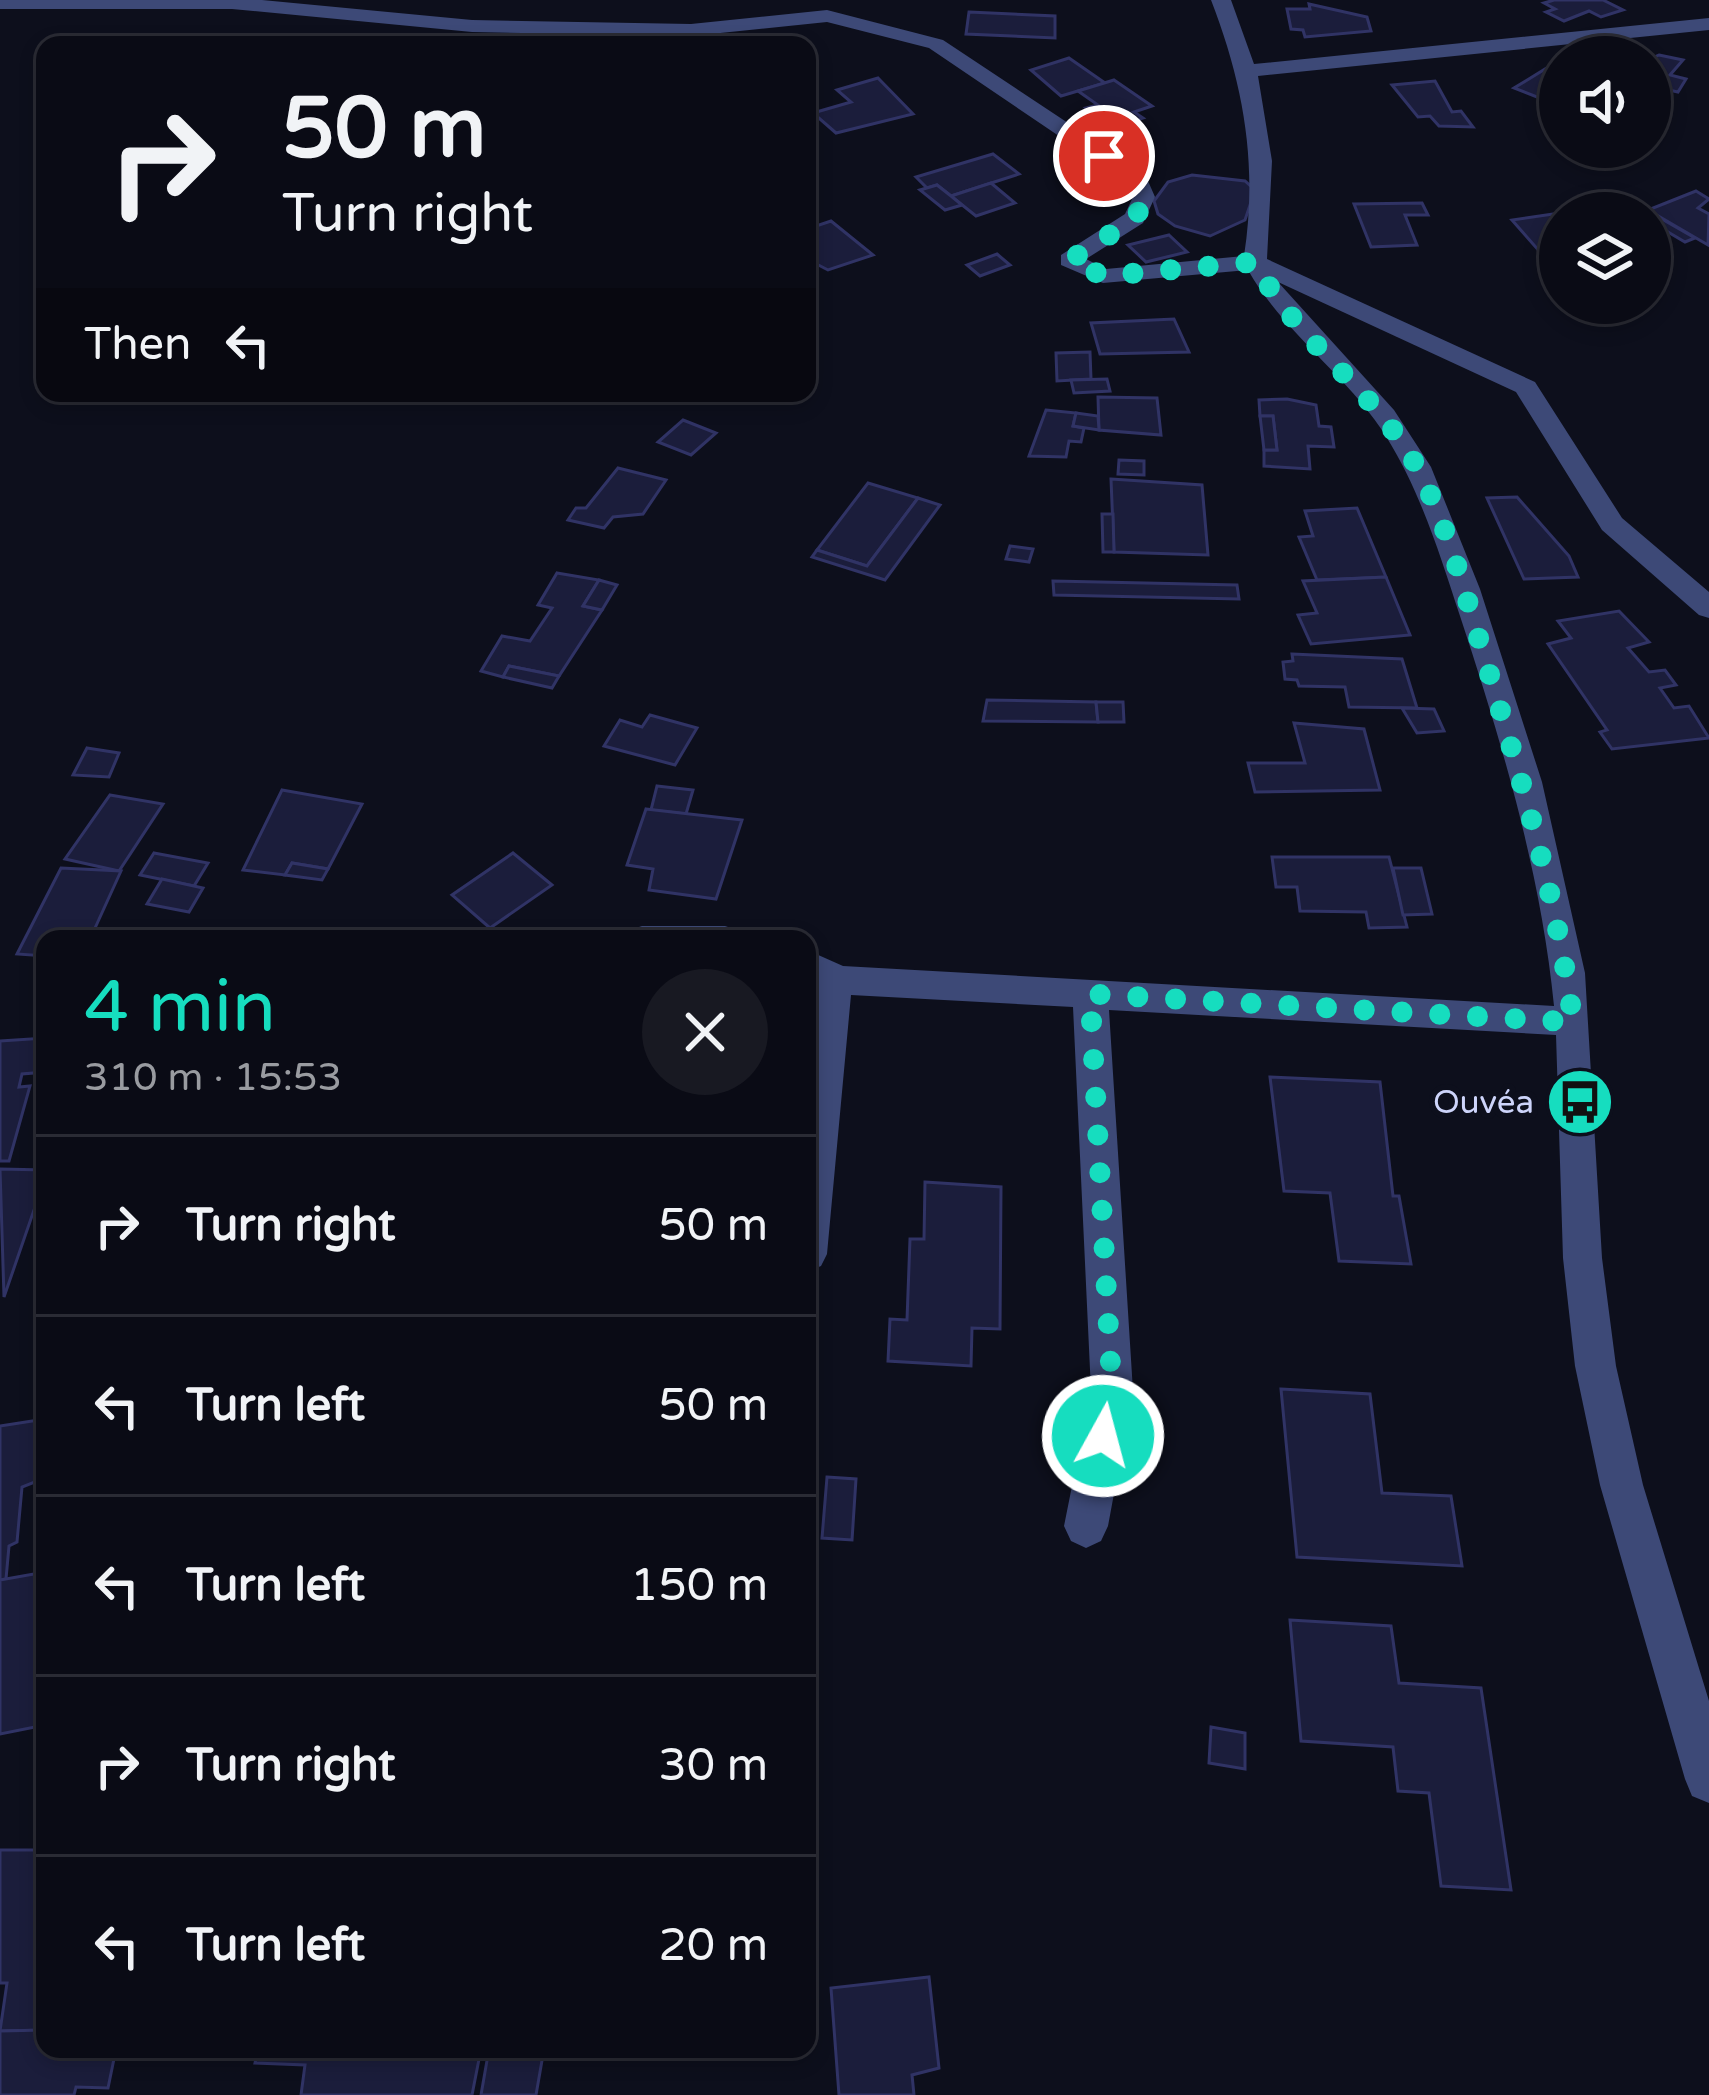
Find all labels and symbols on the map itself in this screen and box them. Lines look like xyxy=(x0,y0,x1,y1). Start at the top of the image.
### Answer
pin xyxy=(1053,105,1155,207)
bus stop icon: Ouvéa xyxy=(1545,1067,1615,1137)
place label: Ouvéa xyxy=(1433,1083,1534,1122)
position arrow xyxy=(1040,1373,1166,1499)

